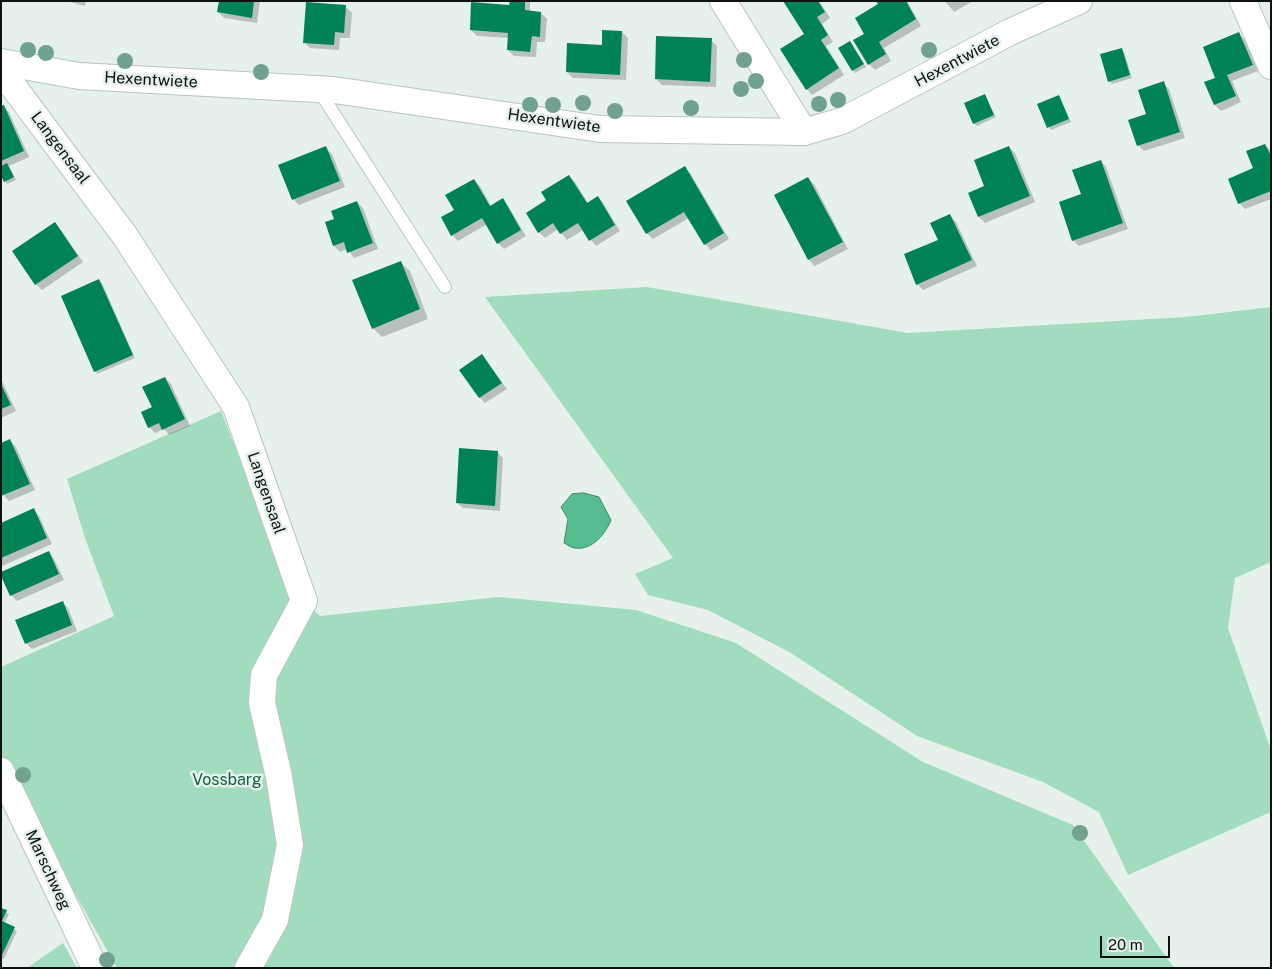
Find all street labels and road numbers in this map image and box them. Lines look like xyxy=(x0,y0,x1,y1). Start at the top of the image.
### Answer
street label: Hexentwiete xyxy=(911,31,1003,91)
street label: Hexentwiete xyxy=(104,68,198,92)
street label: Hexentwiete xyxy=(506,105,602,137)
street label: Langensaal xyxy=(27,108,93,188)
street label: Langensaal xyxy=(243,449,289,537)
street label: Marschweg xyxy=(21,827,75,913)

